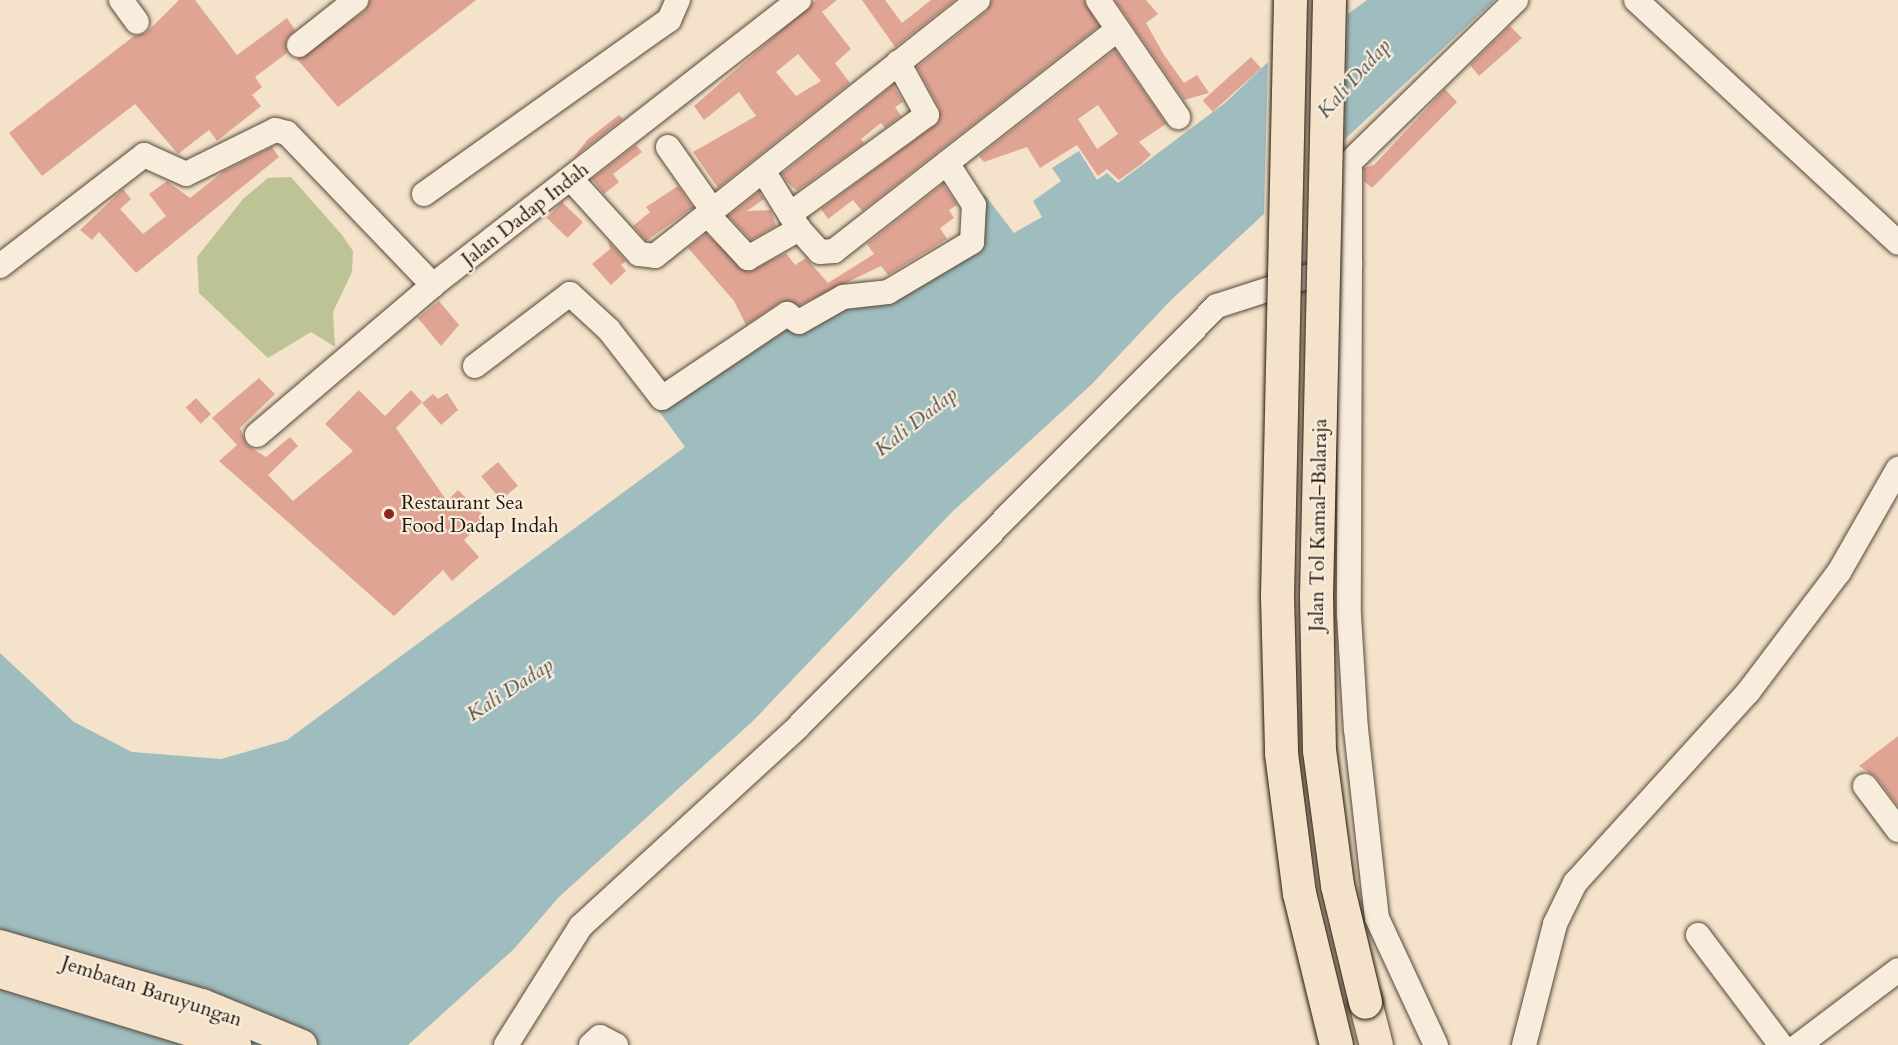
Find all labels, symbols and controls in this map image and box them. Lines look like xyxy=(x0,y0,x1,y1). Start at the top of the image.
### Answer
water label: Kali Dadap xyxy=(1312,34,1396,124)
street label: Jalan Dadap Indah xyxy=(457,157,593,271)
water label: Kali Dadap xyxy=(870,382,962,462)
street label: Jalan Tol Kamal–Balaraja xyxy=(1304,418,1332,632)
place label: Restaurant Sea Food Dadap Indah xyxy=(401,490,559,537)
marker: Restaurant Sea Food Dadap Indah xyxy=(382,507,396,521)
water label: Kali Dadap xyxy=(462,653,558,727)
street label: Jembatan Baruyungan xyxy=(59,950,245,1032)

